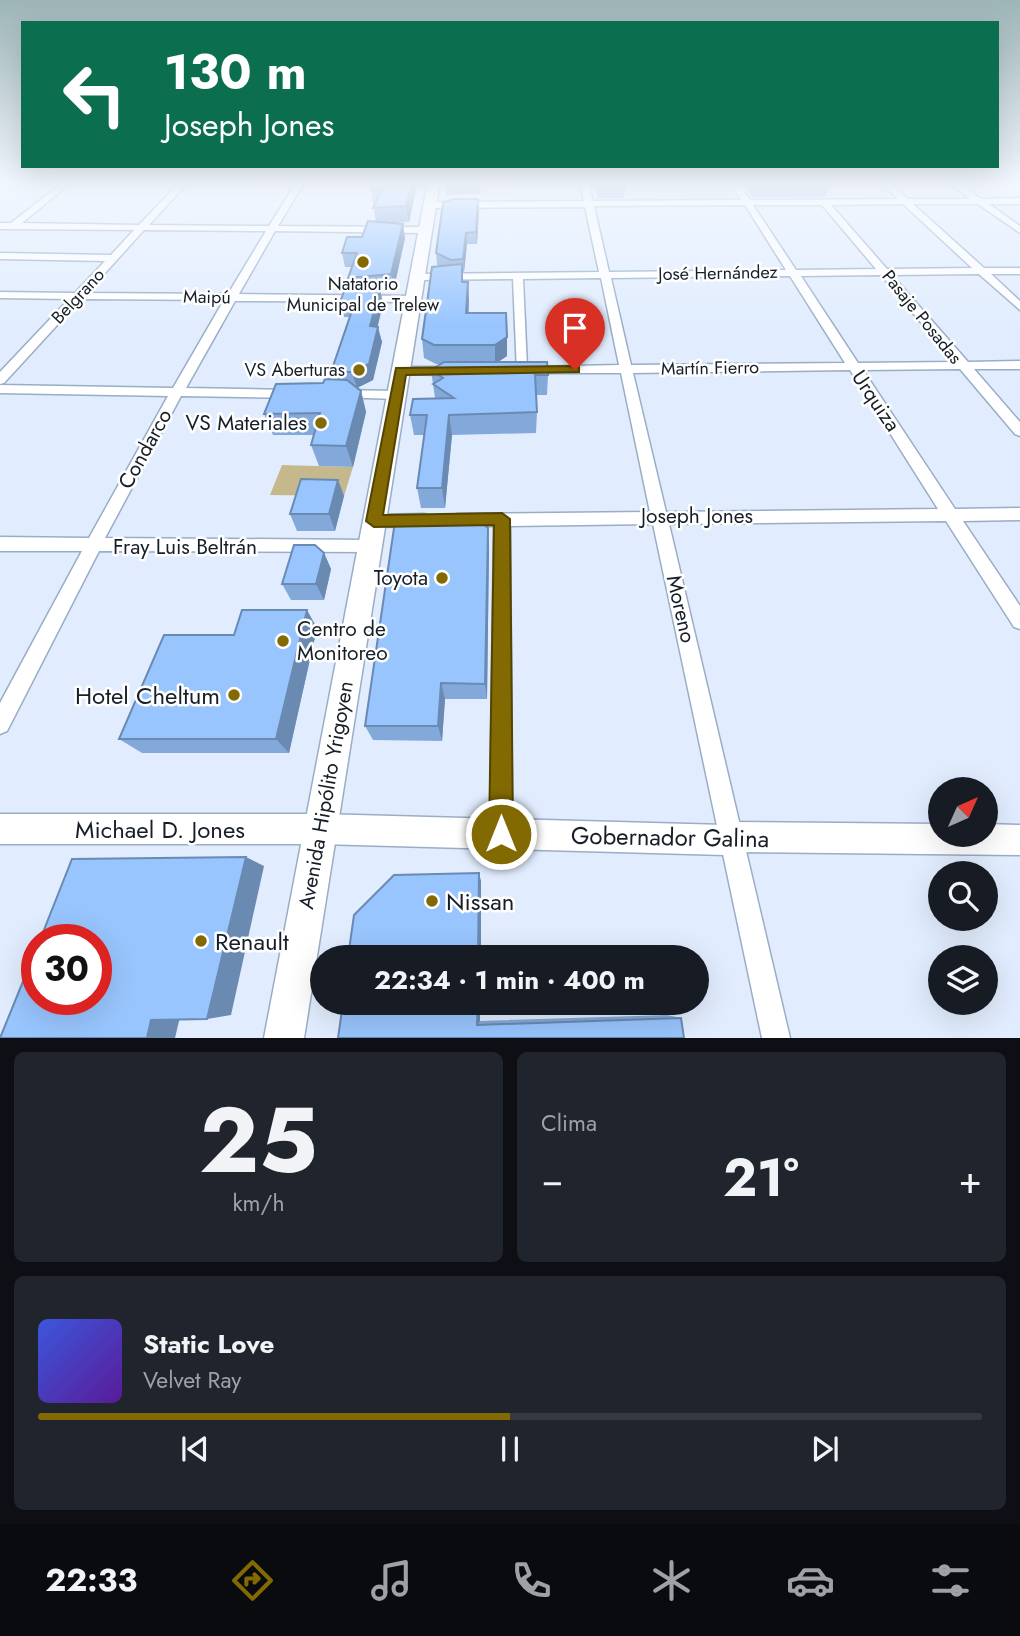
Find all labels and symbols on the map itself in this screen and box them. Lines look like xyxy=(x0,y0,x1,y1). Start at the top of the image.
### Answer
marker: Natatorio Municipal de Trelew xyxy=(355,254,371,270)
street label: José Hernández xyxy=(656,259,779,287)
street label: Belgrano xyxy=(45,262,111,330)
street label: Pasaje Posadas xyxy=(876,264,968,370)
place label: Natatorio Municipal de Trelew xyxy=(287,271,440,318)
street label: Maipú xyxy=(183,284,231,310)
pin xyxy=(545,298,605,370)
street label: Martín Fierro xyxy=(661,354,759,382)
place label: VS Aberturas xyxy=(244,357,345,383)
marker: VS Aberturas xyxy=(351,362,367,378)
street label: Urquiza xyxy=(844,364,908,438)
street label: Condarco xyxy=(111,404,179,494)
place label: VS Materiales xyxy=(185,408,307,438)
marker: VS Materiales xyxy=(313,415,329,431)
street label: Joseph Jones xyxy=(638,501,753,531)
street label: Fray Luis Beltrán xyxy=(113,532,257,562)
place label: Toyota xyxy=(374,563,428,593)
marker: Toyota xyxy=(434,570,450,586)
street label: Moreno xyxy=(659,572,703,646)
place label: Centro de Monitoreo xyxy=(297,614,388,668)
marker: Centro de Monitoreo xyxy=(275,633,291,649)
place label: Hotel Cheltum xyxy=(75,678,220,713)
street label: Avenida Hipólito Yrigoyen xyxy=(291,679,361,911)
marker: Hotel Cheltum xyxy=(226,687,242,703)
north arrow xyxy=(928,777,998,847)
position arrow xyxy=(464,797,538,871)
street label: Michael D. Jones xyxy=(75,812,245,847)
street label: Gobernador Galina xyxy=(571,818,769,856)
place label: Nissan xyxy=(446,884,514,919)
marker: Nissan xyxy=(424,893,440,909)
speed limit sign: 30 xyxy=(21,924,112,1015)
place label: Renault xyxy=(215,924,289,959)
marker: Renault xyxy=(193,933,209,949)

